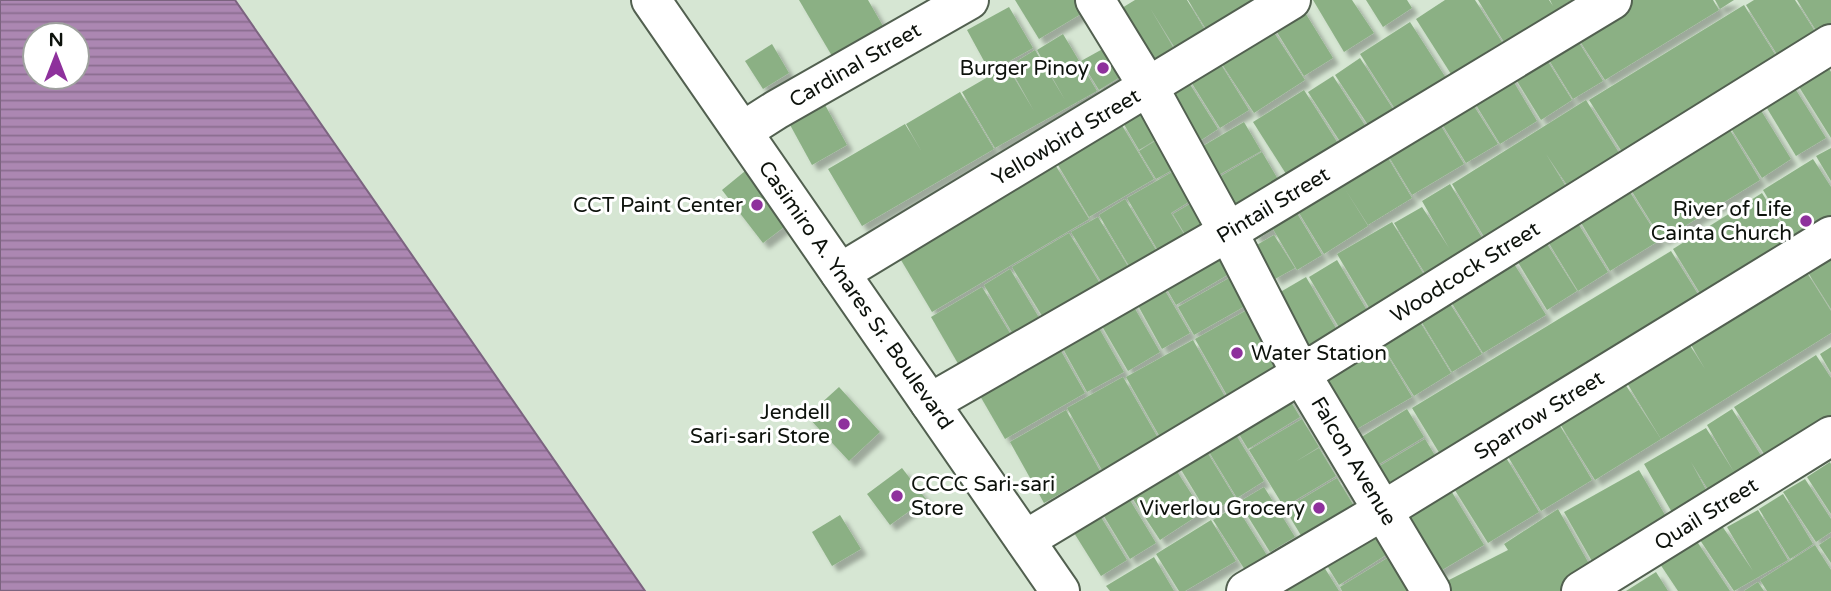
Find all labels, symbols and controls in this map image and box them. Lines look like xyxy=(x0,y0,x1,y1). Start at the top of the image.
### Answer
street label: Cardinal Street xyxy=(785,18,926,113)
north arrow xyxy=(21,21,91,91)
text: N xyxy=(48,29,64,51)
place label: Burger Pinoy xyxy=(960,56,1089,81)
marker: Burger Pinoy xyxy=(1095,60,1111,76)
street label: Yellowbird Street xyxy=(988,83,1145,192)
street label: Casimiro A. Ynares Sr. Boulevard xyxy=(753,156,958,434)
street label: Pintail Street xyxy=(1212,162,1334,249)
place label: CCT Paint Center xyxy=(573,193,743,218)
marker: CCT Paint Center xyxy=(749,197,765,213)
place label: River of Life Cainta Church xyxy=(1651,197,1792,246)
marker: River of Life Cainta Church xyxy=(1798,213,1814,229)
street label: Woodcock Street xyxy=(1386,216,1544,328)
place label: Water Station xyxy=(1251,341,1387,366)
marker: Water Station xyxy=(1229,345,1245,361)
street label: Sparrow Street xyxy=(1470,366,1609,465)
street label: Falcon Avenue xyxy=(1305,392,1402,530)
place label: Jendell Sari-sari Store xyxy=(690,400,830,449)
marker: Jendell Sari-sari Store xyxy=(836,416,852,432)
place label: CCCC Sari-sari Store xyxy=(911,472,1055,521)
street label: Quail Street xyxy=(1650,473,1763,556)
marker: CCCC Sari-sari Store xyxy=(889,488,905,504)
place label: Viverlou Grocery xyxy=(1140,496,1305,521)
marker: Viverlou Grocery xyxy=(1311,500,1327,516)

